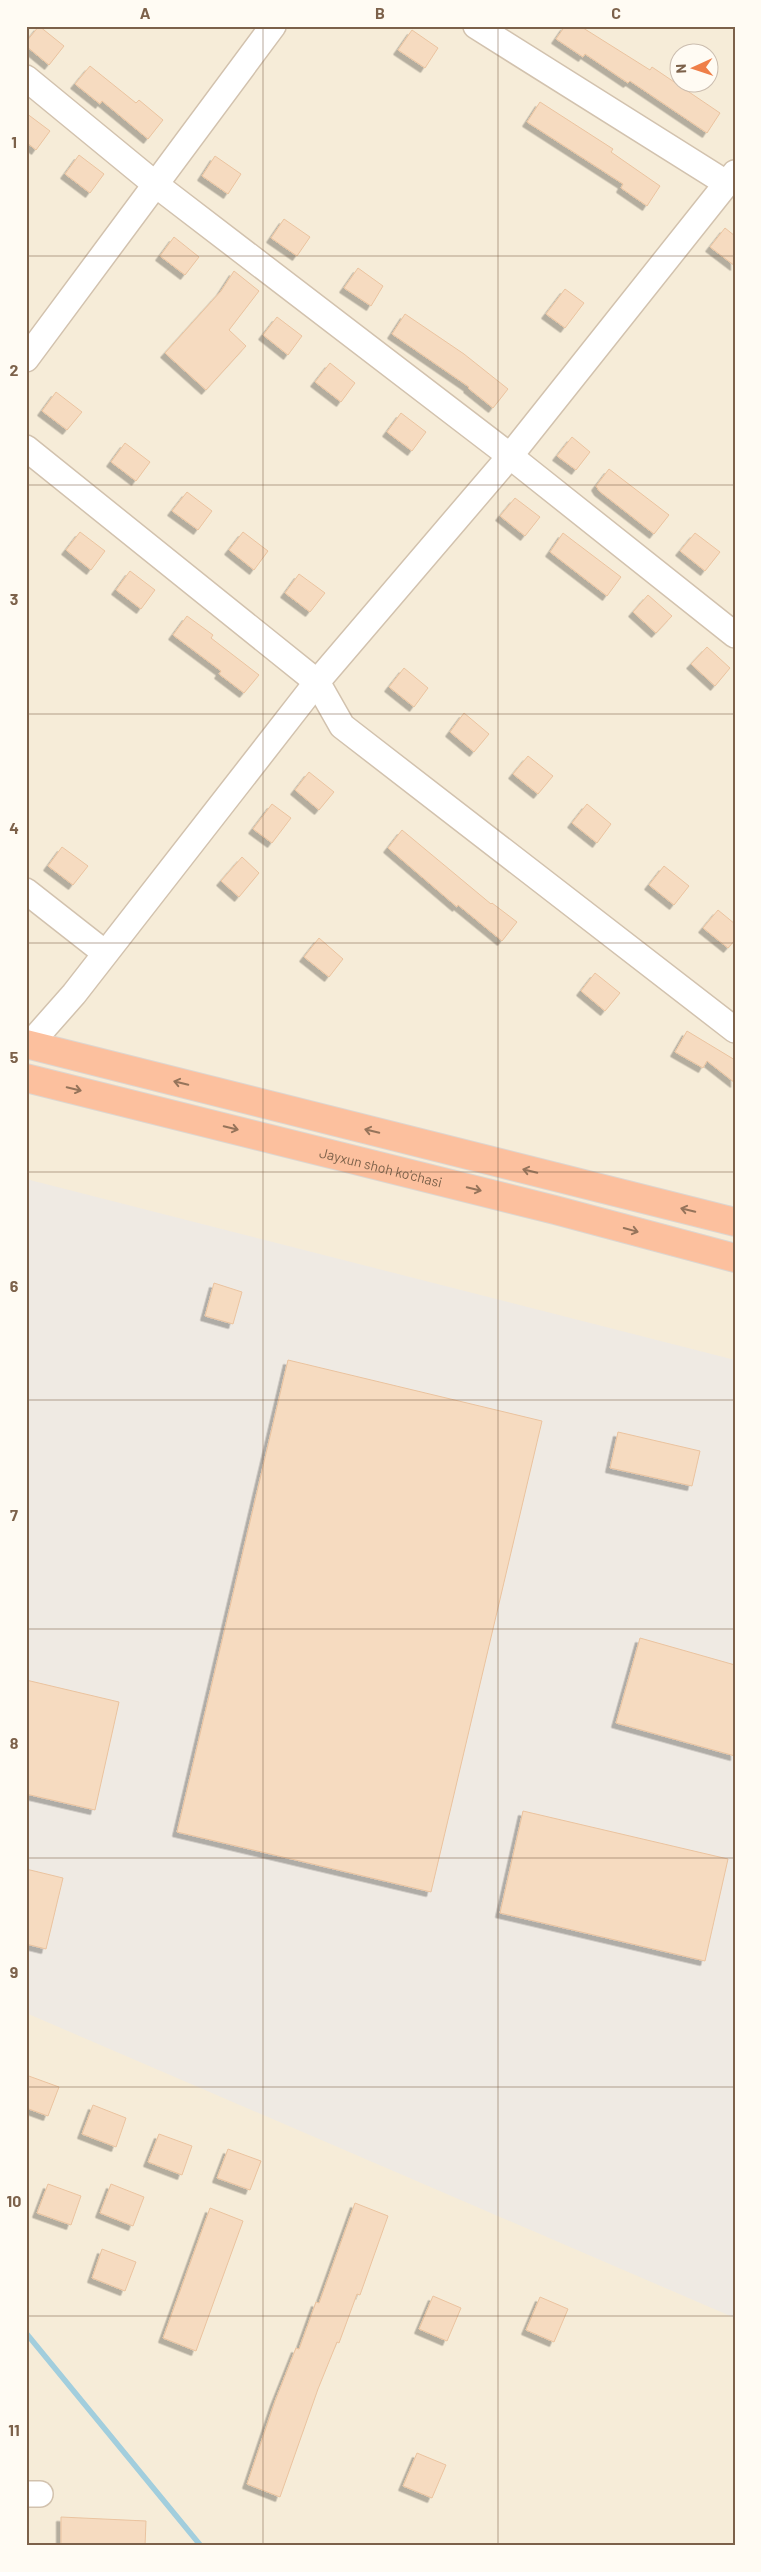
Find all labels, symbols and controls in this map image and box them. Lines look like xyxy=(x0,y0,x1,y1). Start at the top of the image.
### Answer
text: A xyxy=(140,3,151,22)
text: B xyxy=(375,3,385,22)
text: C xyxy=(611,3,621,22)
north arrow xyxy=(668,42,718,92)
text: N xyxy=(672,64,689,74)
text: 1 xyxy=(11,132,17,151)
text: 2 xyxy=(10,360,19,379)
text: 3 xyxy=(10,589,18,608)
text: 4 xyxy=(9,818,19,837)
text: 5 xyxy=(10,1047,19,1066)
one-way arrow xyxy=(173,1078,189,1087)
one-way arrow xyxy=(65,1085,81,1094)
one-way arrow xyxy=(223,1124,239,1133)
one-way arrow xyxy=(365,1126,381,1135)
street label: Jayxun shoh ko'chasi xyxy=(318,1143,444,1190)
one-way arrow xyxy=(522,1165,538,1175)
one-way arrow xyxy=(465,1185,481,1194)
one-way arrow xyxy=(680,1205,696,1214)
one-way arrow xyxy=(623,1226,639,1235)
text: 6 xyxy=(10,1276,19,1295)
text: 7 xyxy=(10,1505,18,1524)
text: 8 xyxy=(10,1733,19,1752)
text: 9 xyxy=(10,1962,18,1981)
text: 10 xyxy=(7,2191,21,2210)
text: 11 xyxy=(8,2420,20,2439)

